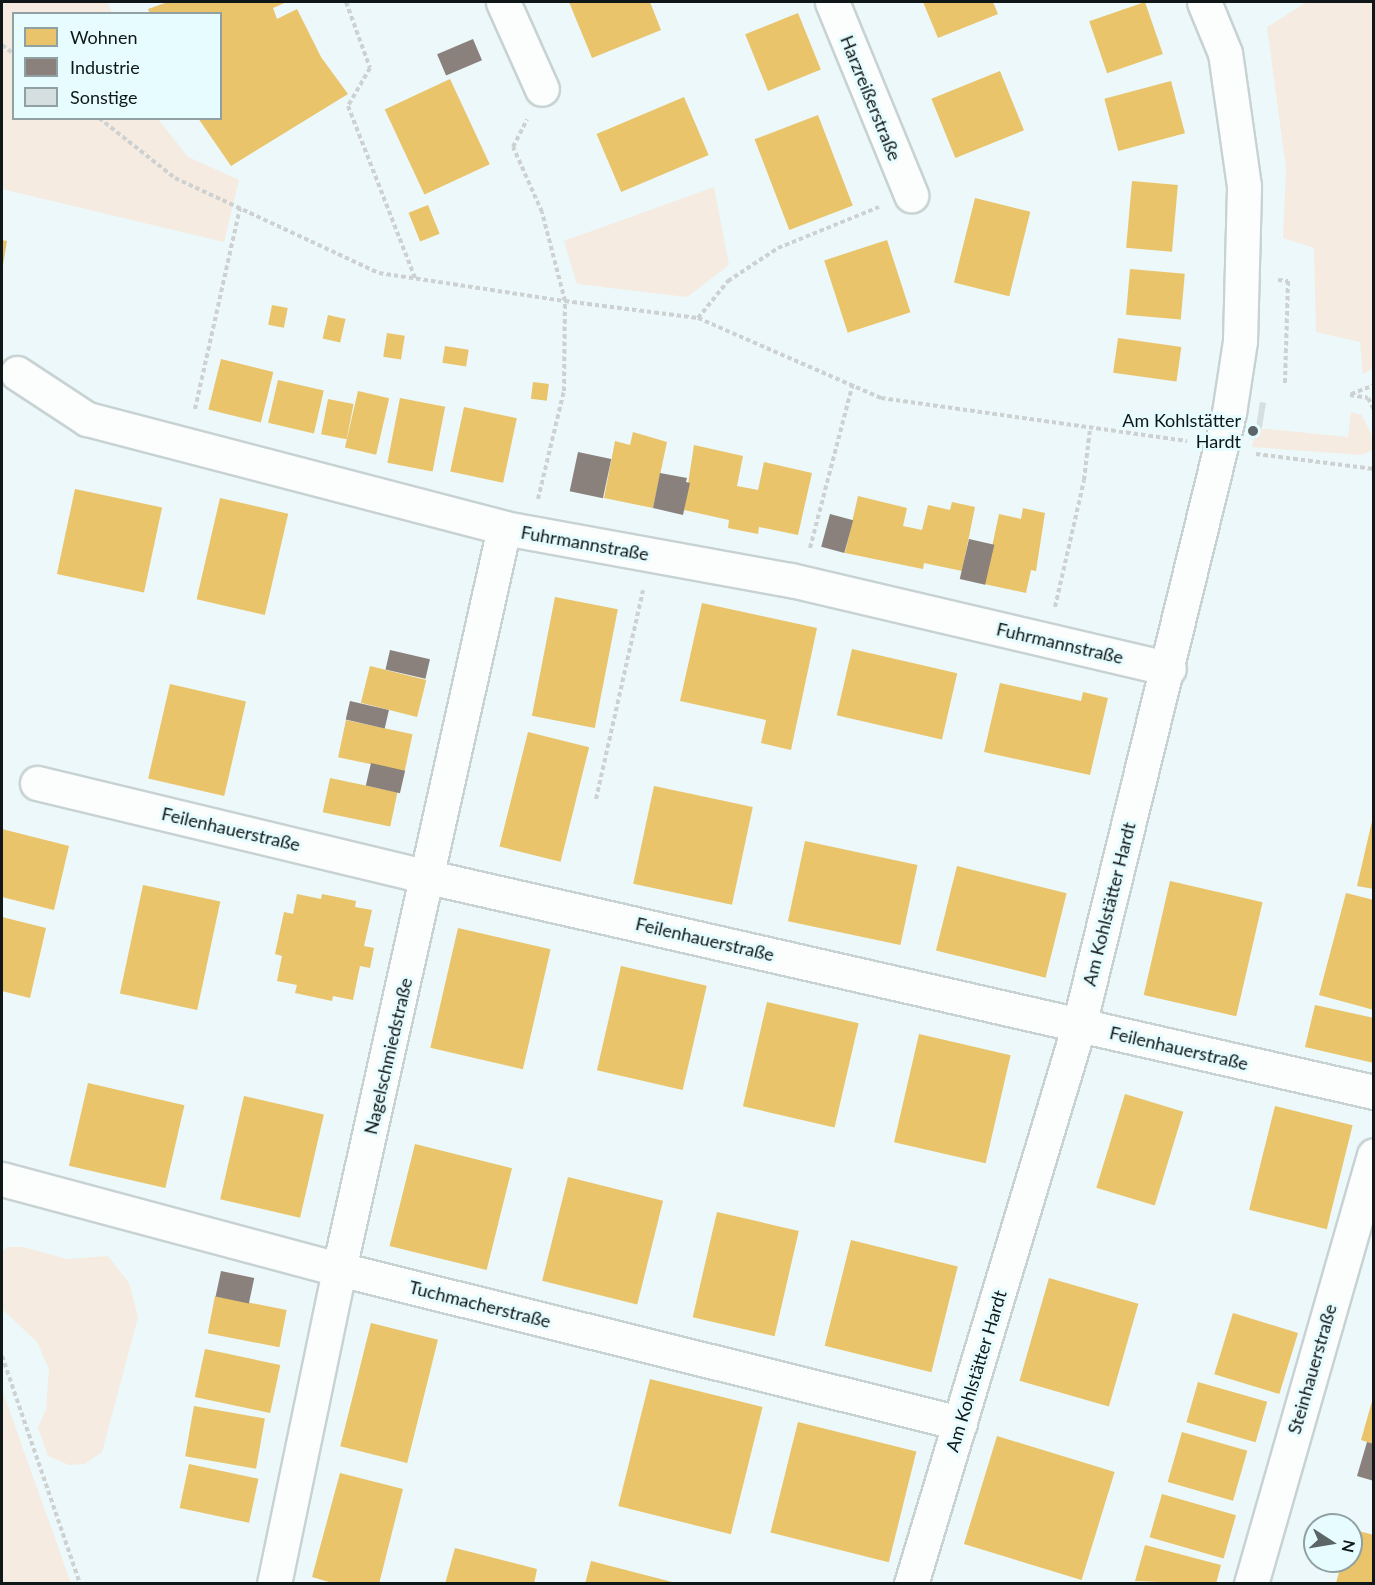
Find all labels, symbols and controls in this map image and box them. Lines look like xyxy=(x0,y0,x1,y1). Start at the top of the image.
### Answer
legend xyxy=(12,12,222,120)
text: Wohnen xyxy=(70,26,137,48)
street label: Harzreißerstraße xyxy=(836,32,906,164)
text: Industrie xyxy=(70,56,140,78)
text: Sonstige xyxy=(70,86,138,108)
place label: Am Kohlstätter Hardt xyxy=(1122,410,1241,452)
marker: Am Kohlstätter Hardt xyxy=(1246,424,1260,438)
street label: Fuhrmannstraße xyxy=(519,521,651,565)
street label: Fuhrmannstraße xyxy=(994,618,1126,668)
street label: Feilenhauerstraße xyxy=(160,803,302,855)
street label: Am Kohlstätter Hardt xyxy=(1078,820,1140,988)
street label: Feilenhauerstraße xyxy=(634,913,776,965)
street label: Nagelschmiedstraße xyxy=(359,976,417,1136)
street label: Feilenhauerstraße xyxy=(1108,1022,1250,1074)
street label: Tuchmacherstraße xyxy=(407,1276,553,1332)
street label: Am Kohlstätter Hardt xyxy=(941,1287,1011,1455)
street label: Steinhauerstraße xyxy=(1283,1302,1341,1436)
north arrow xyxy=(1303,1513,1363,1573)
text: N xyxy=(1339,1538,1360,1554)

